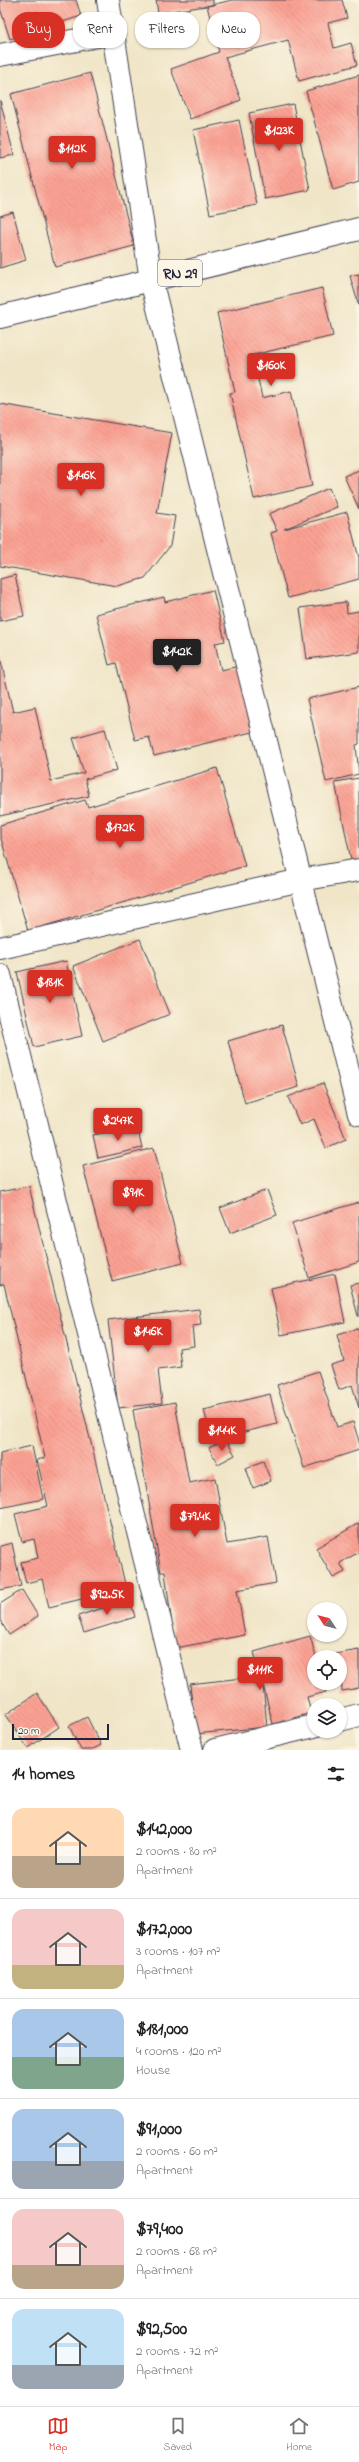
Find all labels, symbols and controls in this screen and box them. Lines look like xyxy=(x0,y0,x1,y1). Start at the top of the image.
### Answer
chip: Buy xyxy=(12,12,65,48)
chip: Rent xyxy=(73,12,127,48)
chip: Filters xyxy=(135,12,199,48)
chip: New xyxy=(207,12,260,48)
pin: $123K xyxy=(251,118,307,152)
text: $123K xyxy=(264,121,294,140)
pin: $112K xyxy=(44,136,100,170)
text: $112K xyxy=(58,139,86,158)
road number: RN 29 xyxy=(158,260,202,286)
pin: $160K xyxy=(243,353,299,387)
text: $160K xyxy=(256,356,286,375)
pin: $146K xyxy=(53,463,109,497)
text: $146K xyxy=(66,466,96,485)
pin: $142K xyxy=(149,639,205,673)
text: $142K xyxy=(162,642,192,661)
pin: $172K xyxy=(92,815,148,849)
text: $172K xyxy=(105,818,135,837)
pin: $181K xyxy=(22,970,78,1004)
text: $181K xyxy=(36,973,64,992)
pin: $247K xyxy=(90,1108,146,1142)
text: $247K xyxy=(102,1111,134,1130)
pin: $91K xyxy=(109,1180,157,1214)
text: $91K xyxy=(122,1183,144,1202)
pin: $146K xyxy=(120,1319,176,1353)
text: $146K xyxy=(133,1322,163,1341)
pin: $144K xyxy=(194,1418,250,1452)
text: $144K xyxy=(207,1421,237,1440)
pin: $79.4K xyxy=(162,1504,228,1538)
text: $79.4K xyxy=(179,1507,211,1526)
pin: $92.5K xyxy=(74,1582,140,1616)
text: $92.5K xyxy=(90,1585,124,1604)
north arrow xyxy=(307,1602,347,1642)
map controls xyxy=(307,1602,347,1738)
button: locate xyxy=(307,1650,347,1690)
pin: $111K xyxy=(232,1657,288,1691)
text: $111K xyxy=(247,1660,273,1679)
button: layers xyxy=(307,1698,347,1738)
scale bar xyxy=(12,1722,109,1741)
text: 20 m xyxy=(18,1723,40,1739)
text: 14 homes xyxy=(12,1762,75,1787)
icon: filters xyxy=(325,1763,347,1785)
text: $142,000 xyxy=(136,1817,192,1842)
icon: home xyxy=(44,1824,92,1872)
text: 2 rooms · 80 m² xyxy=(136,1842,217,1861)
text: Apartment xyxy=(136,1861,193,1880)
text: $172,000 xyxy=(136,1917,192,1942)
icon: home xyxy=(44,1925,92,1973)
text: 3 rooms · 107 m² xyxy=(136,1942,220,1961)
text: Apartment xyxy=(136,1961,193,1980)
text: $181,000 xyxy=(136,2017,188,2042)
icon: home xyxy=(44,2025,92,2073)
text: 4 rooms · 120 m² xyxy=(136,2042,222,2061)
text: House xyxy=(136,2061,170,2080)
text: $91,000 xyxy=(136,2117,182,2142)
icon: home xyxy=(44,2125,92,2173)
text: 2 rooms · 60 m² xyxy=(136,2142,218,2161)
text: Apartment xyxy=(136,2161,193,2180)
text: $79,400 xyxy=(136,2217,183,2242)
icon: home xyxy=(44,2225,92,2273)
text: 2 rooms · 68 m² xyxy=(136,2242,217,2261)
text: Apartment xyxy=(136,2261,193,2280)
text: $92,500 xyxy=(136,2317,187,2342)
icon: home xyxy=(44,2325,92,2373)
text: 2 rooms · 72 m² xyxy=(136,2342,218,2361)
text: Apartment xyxy=(136,2361,193,2380)
tab: Map xyxy=(47,2415,69,2455)
tab: Saved xyxy=(163,2415,192,2455)
tab: Home xyxy=(286,2415,312,2455)

